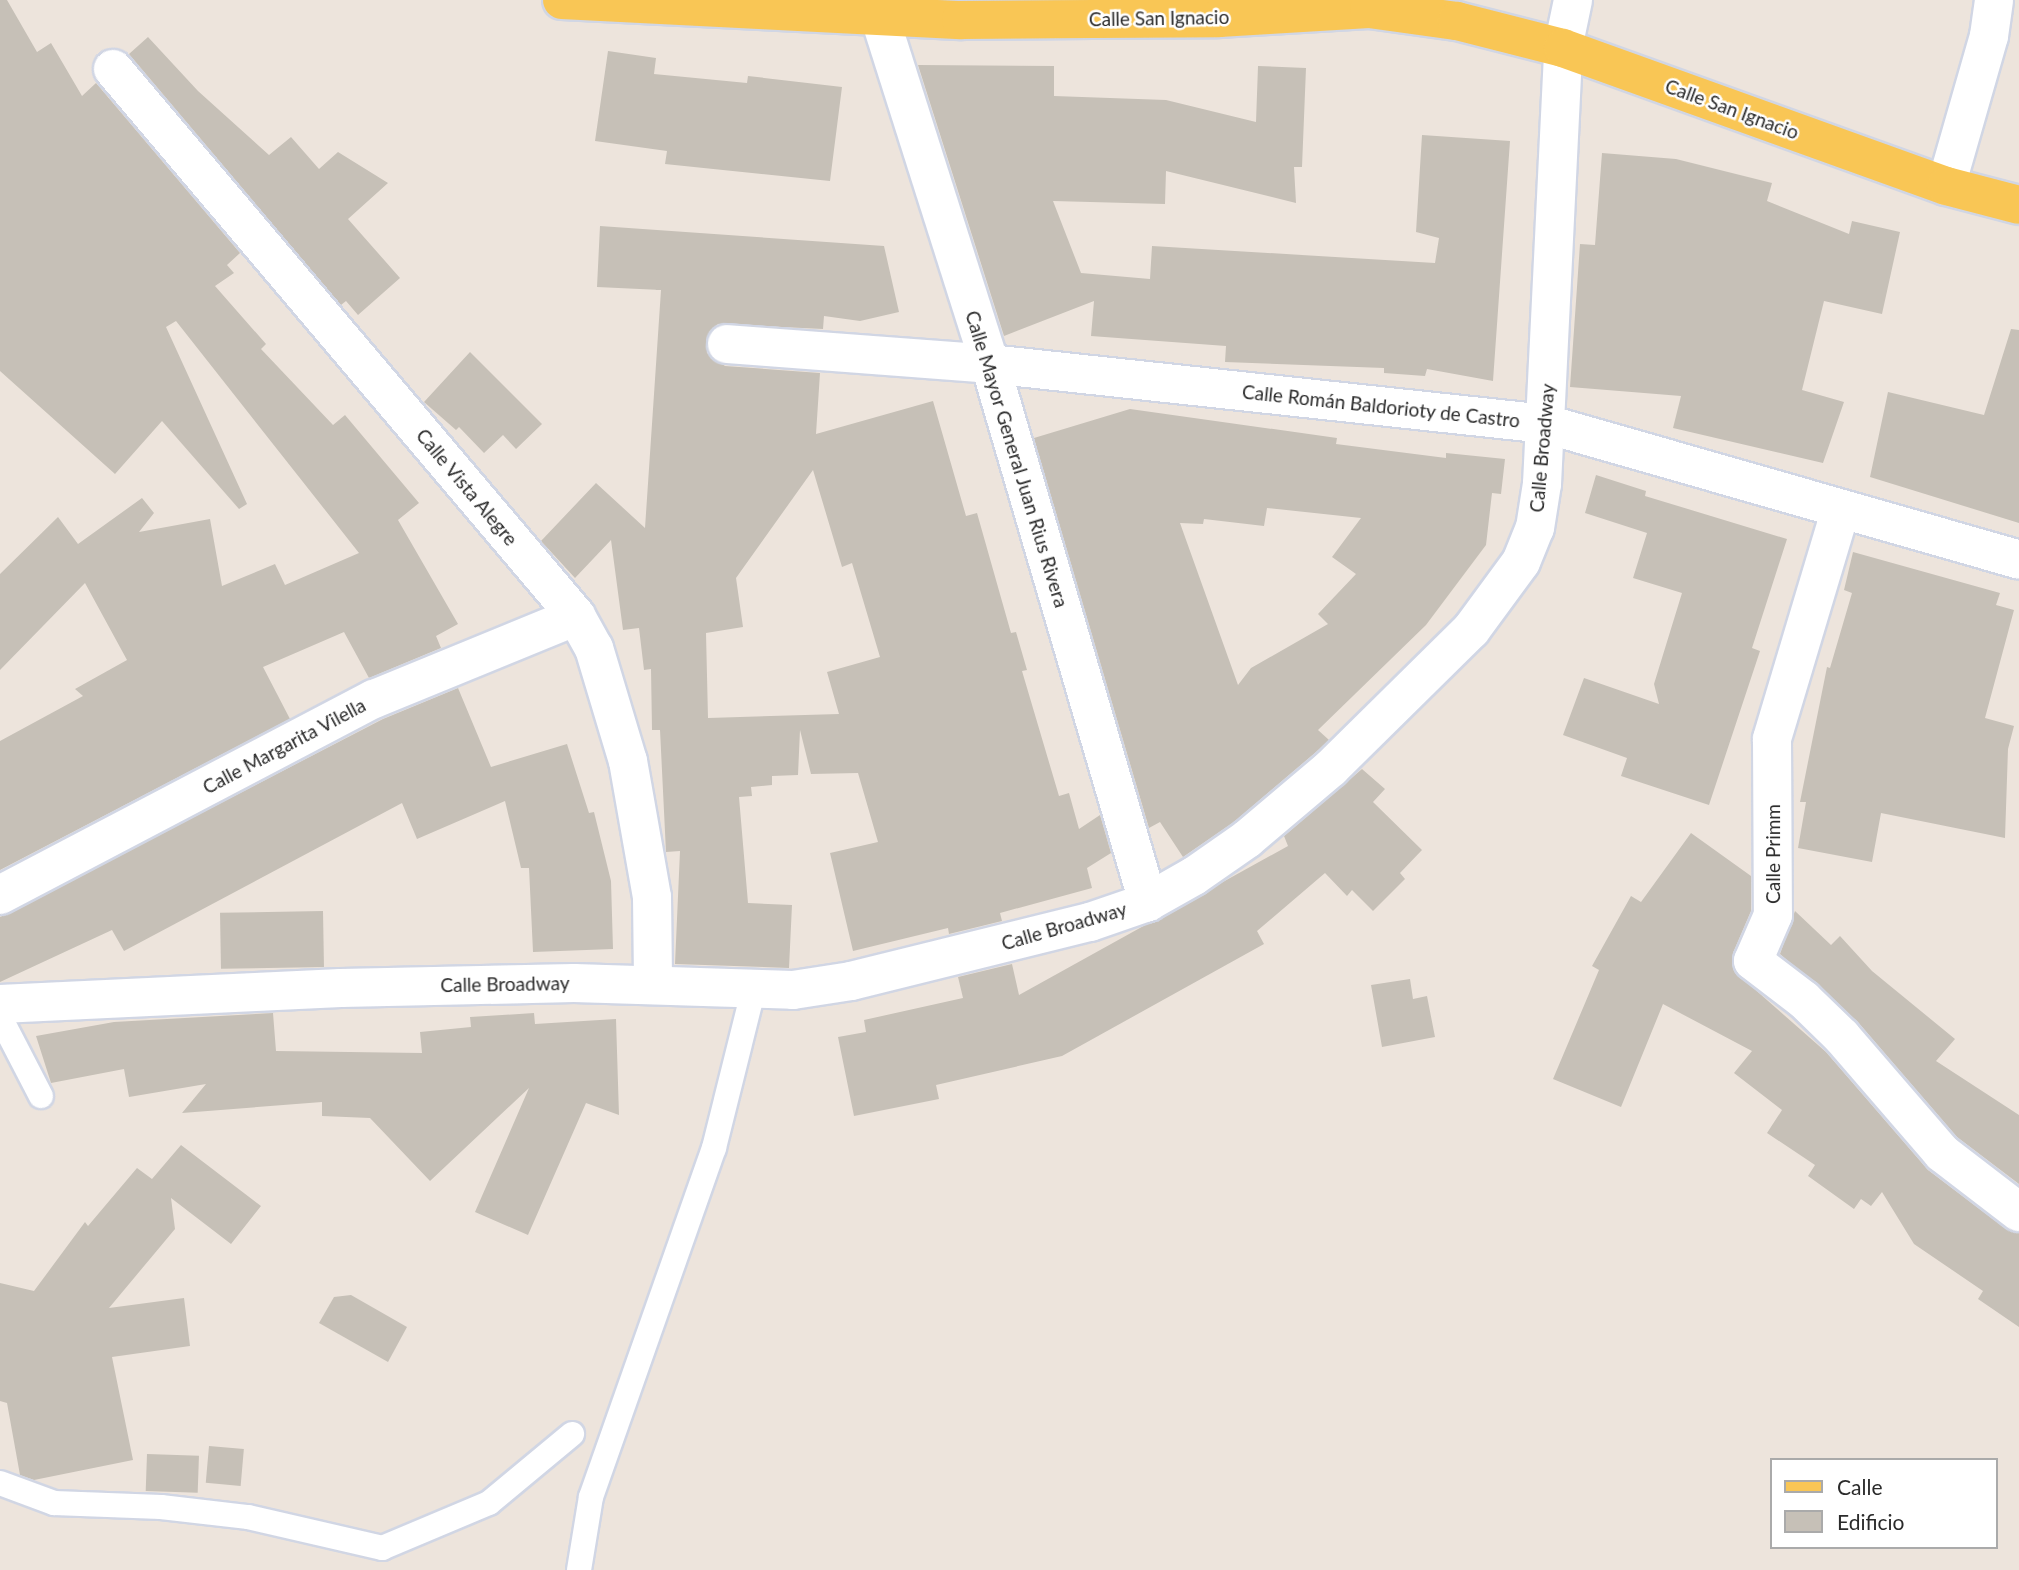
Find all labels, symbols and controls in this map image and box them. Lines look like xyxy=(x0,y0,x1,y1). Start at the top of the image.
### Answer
street label: Calle San Ignacio xyxy=(1089,5,1229,31)
street label: Calle San Ignacio xyxy=(1662,74,1802,144)
street label: Calle Mayor General Juan Rius Rivera xyxy=(961,307,1073,611)
street label: Calle Román Baldorioty de Castro xyxy=(1241,380,1521,432)
street label: Calle Broadway xyxy=(1525,383,1559,513)
street label: Calle Vista Alegre xyxy=(411,424,523,550)
street label: Calle Margarita Vilella xyxy=(198,693,370,799)
street label: Calle Primm xyxy=(1762,804,1784,904)
street label: Calle Broadway xyxy=(999,897,1129,955)
street label: Calle Broadway xyxy=(440,971,570,997)
legend xyxy=(1770,1458,1998,1549)
text: Calle xyxy=(1837,1474,1882,1499)
text: Edificio xyxy=(1837,1509,1904,1534)

